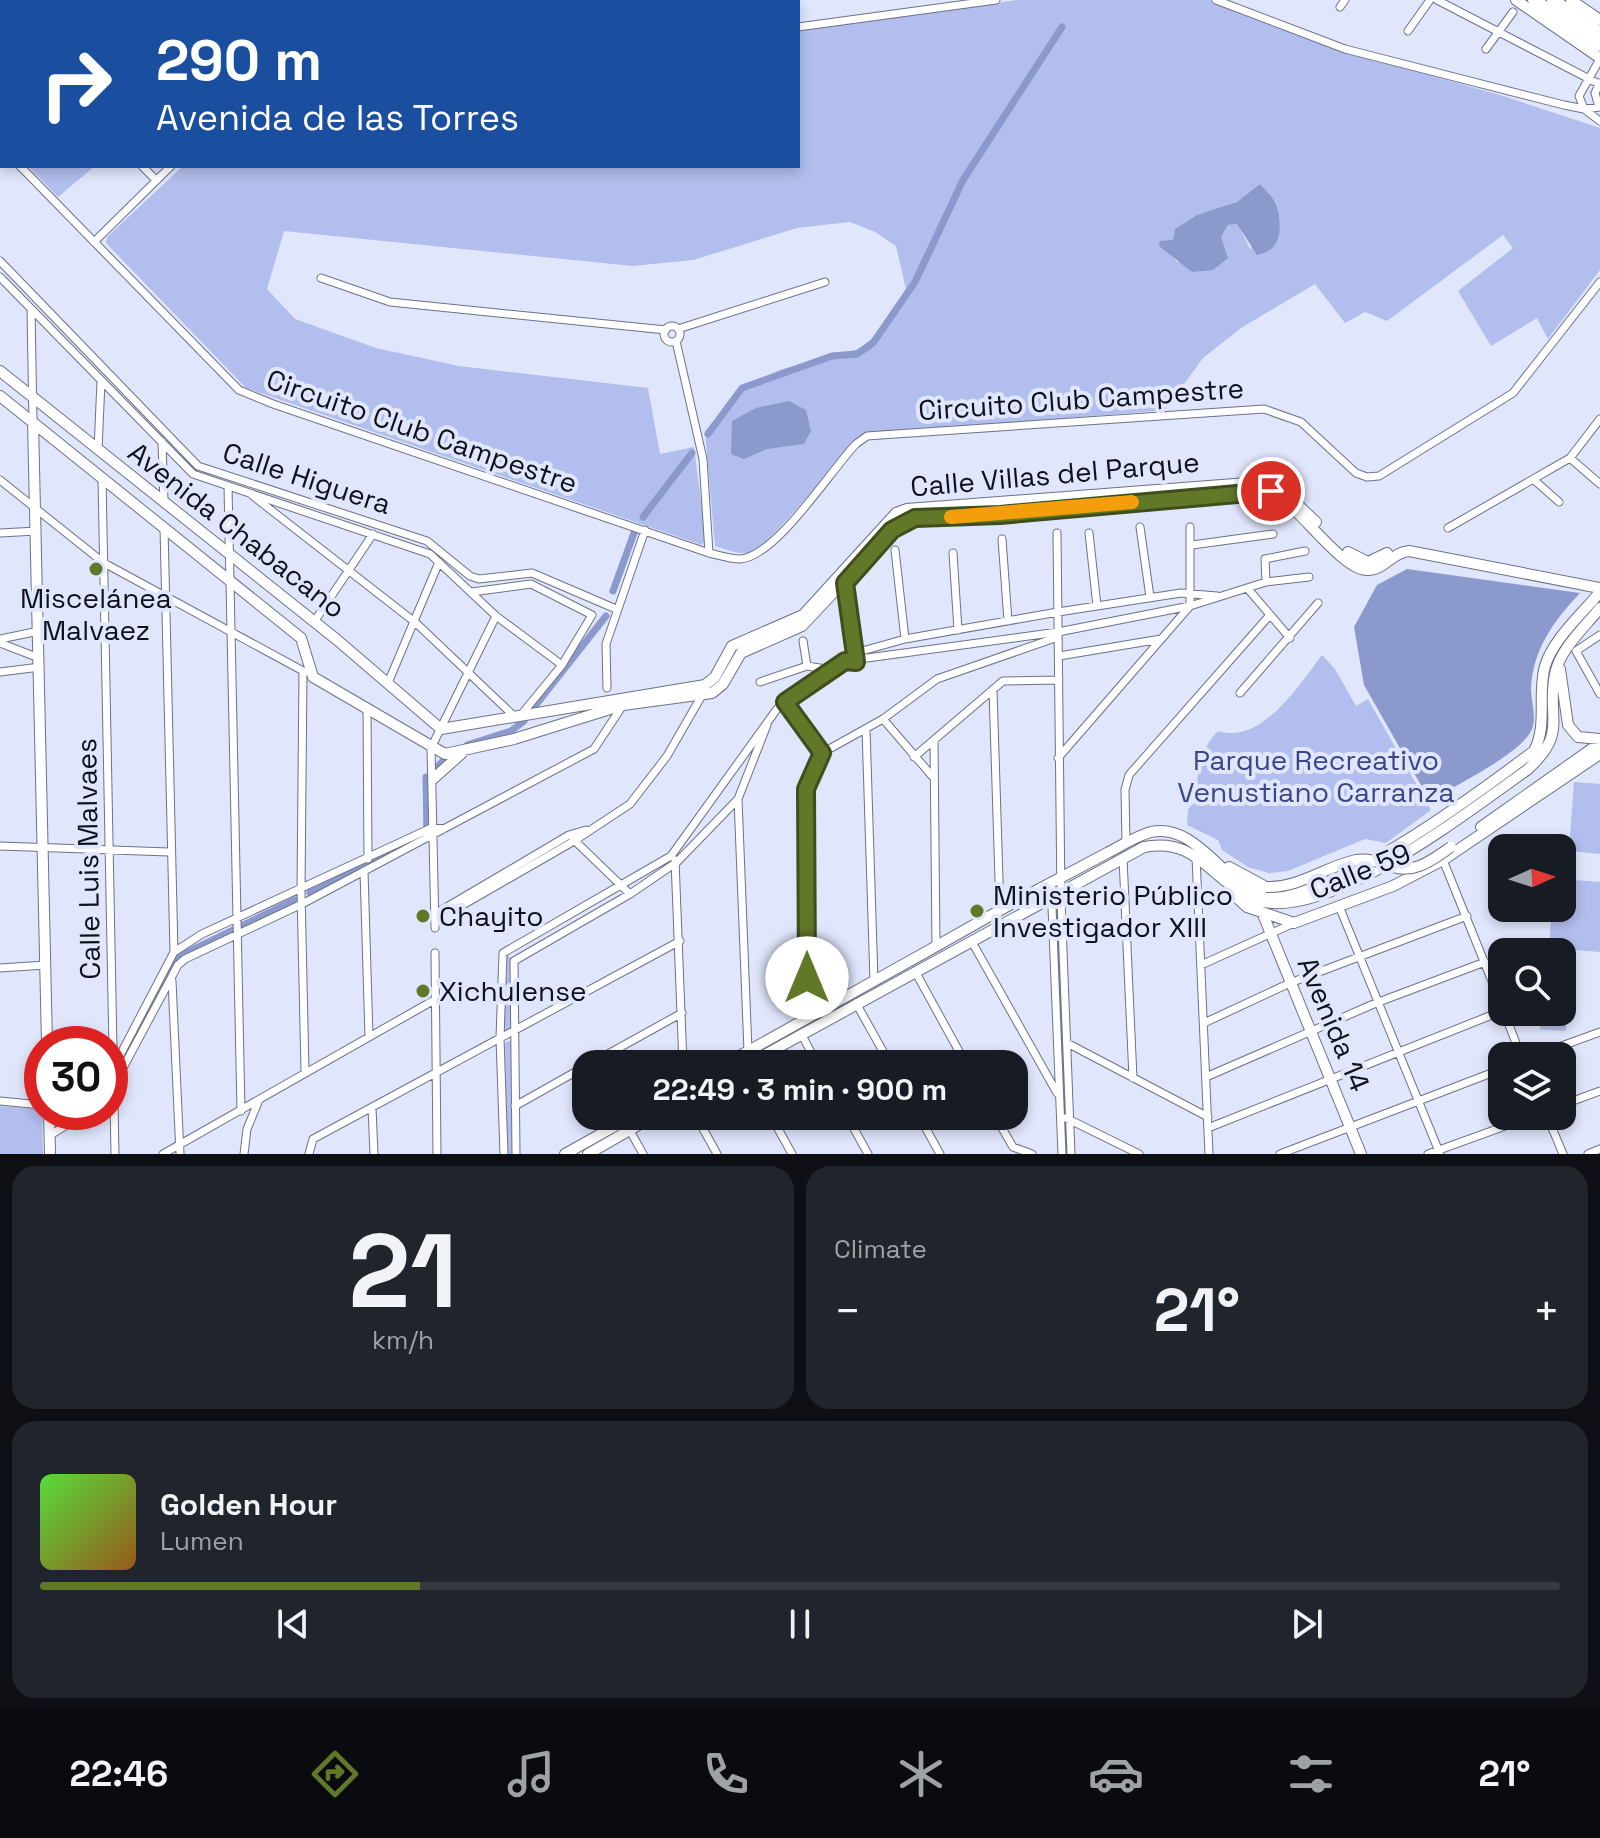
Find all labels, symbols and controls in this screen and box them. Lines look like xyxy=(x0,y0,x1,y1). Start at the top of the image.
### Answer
text: 290 m xyxy=(156,25,322,96)
icon: right xyxy=(24,32,128,136)
text: Avenida de las Torres xyxy=(156,95,519,141)
street label: Circuito Club Campestre xyxy=(262,361,582,501)
street label: Circuito Club Campestre xyxy=(917,370,1245,428)
street label: Avenida Chabacano xyxy=(121,434,353,626)
street label: Calle Higuera xyxy=(218,434,396,522)
street label: Calle Villas del Parque xyxy=(909,443,1201,505)
pin xyxy=(1237,457,1305,525)
icon: arrive xyxy=(1249,469,1293,513)
marker: Miscelánea Malvaez xyxy=(87,560,105,578)
place label: Miscelánea Malvaez xyxy=(20,580,172,648)
street label: Calle Luis Malvaes xyxy=(68,738,108,980)
park label: Parque Recreativo Venustiano Carranza xyxy=(1177,742,1455,810)
north arrow xyxy=(1488,834,1576,922)
map controls xyxy=(1488,834,1576,1130)
street label: Calle 59 xyxy=(1304,835,1416,907)
place label: Ministerio Público Investigador XIII xyxy=(993,877,1233,945)
place label: Chayito xyxy=(439,898,544,934)
marker: Ministerio Público Investigador XIII xyxy=(968,902,986,920)
marker: Chayito xyxy=(414,907,432,925)
position arrow xyxy=(765,936,849,1020)
button: search xyxy=(1488,938,1576,1026)
street label: Avenida 14 xyxy=(1290,951,1378,1097)
place label: Xichulense xyxy=(439,973,586,1009)
marker: Xichulense xyxy=(414,982,432,1000)
speed limit sign: 30 xyxy=(24,1026,128,1130)
button: layers xyxy=(1488,1042,1576,1130)
text: 22:49 · 3 min · 900 m xyxy=(653,1070,947,1109)
text: 21 xyxy=(349,1205,457,1337)
text: Climate xyxy=(834,1232,927,1266)
text: 21° xyxy=(1154,1272,1240,1349)
text: − xyxy=(834,1283,861,1339)
text: + xyxy=(1533,1283,1560,1339)
text: km/h xyxy=(372,1323,434,1357)
text: Golden Hour xyxy=(160,1485,337,1524)
text: Lumen xyxy=(160,1524,244,1558)
icon: previous xyxy=(271,1602,315,1646)
icon: pause xyxy=(778,1602,822,1646)
icon: next xyxy=(1285,1602,1329,1646)
icon: directions xyxy=(307,1746,363,1802)
icon: music xyxy=(503,1746,559,1802)
icon: phone xyxy=(698,1746,754,1802)
icon: climate xyxy=(893,1746,949,1802)
icon: car xyxy=(1088,1746,1144,1802)
icon: filters xyxy=(1283,1746,1339,1802)
text: 22:46 xyxy=(70,1751,168,1797)
text: 21° xyxy=(1479,1751,1530,1797)

